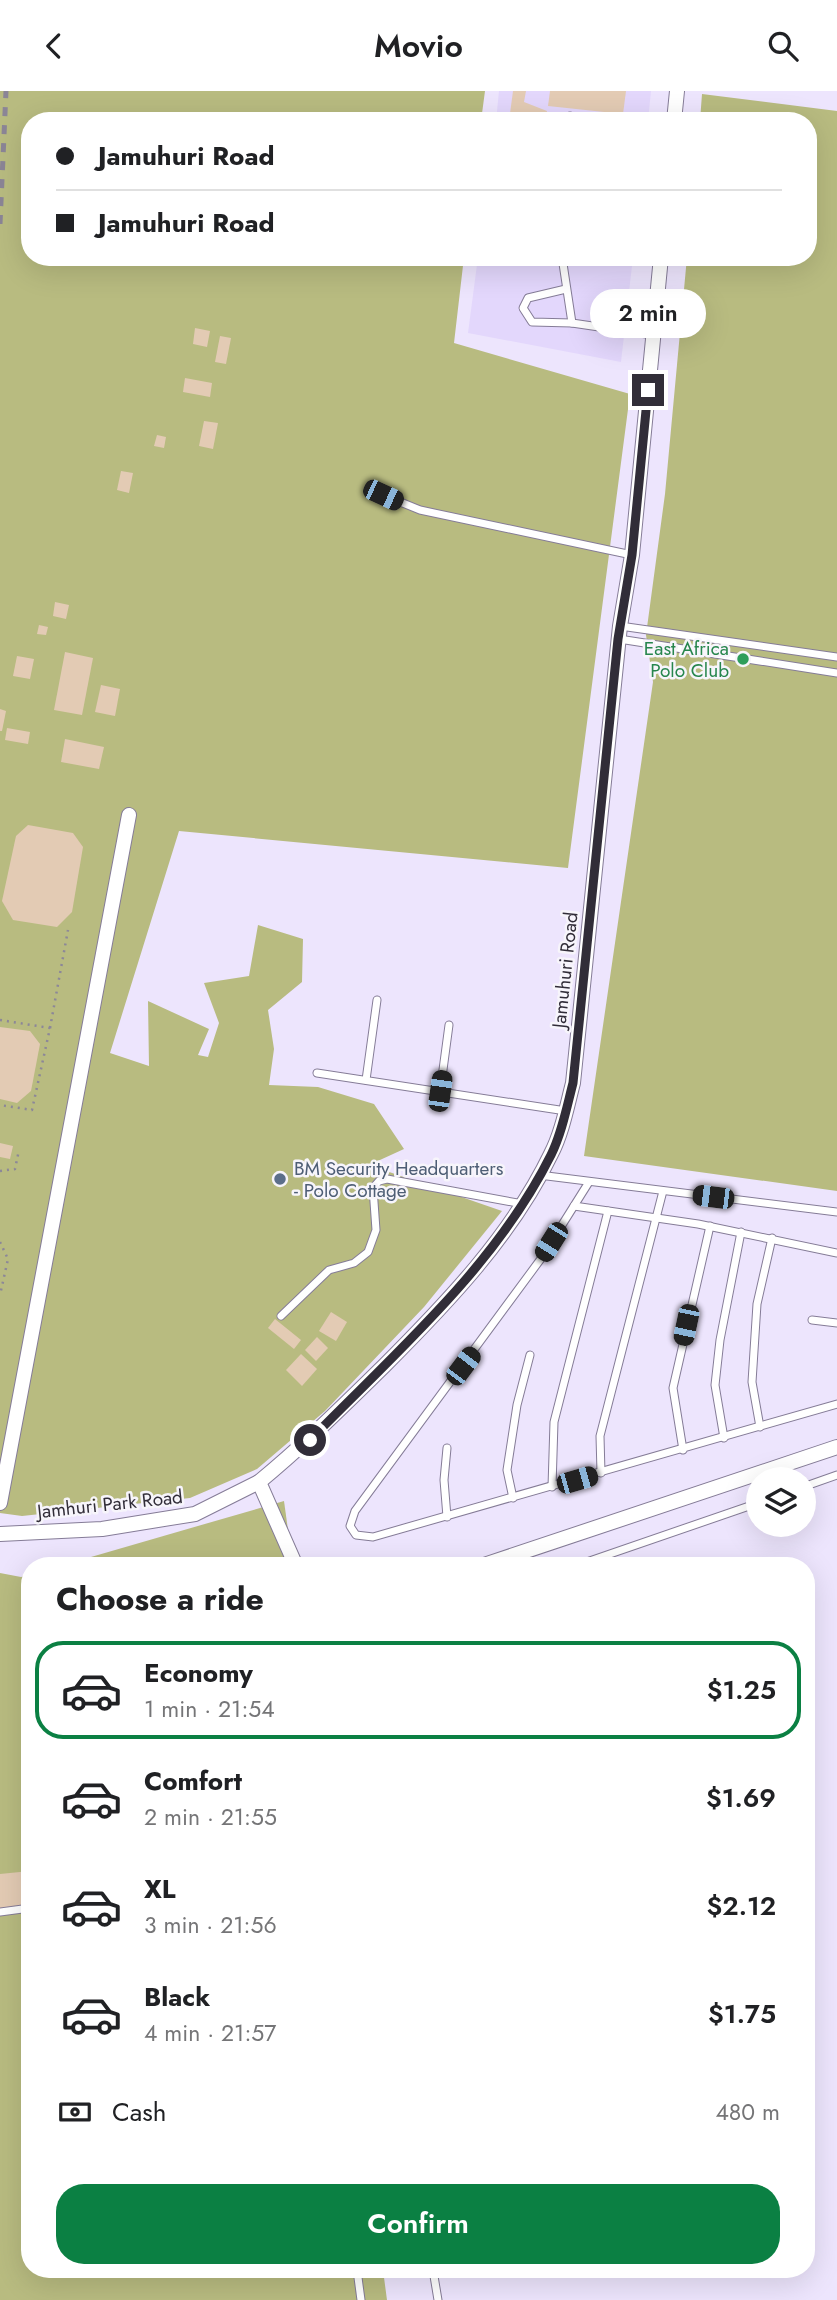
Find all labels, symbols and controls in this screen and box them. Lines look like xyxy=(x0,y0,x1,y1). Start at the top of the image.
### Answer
text: Movio xyxy=(374,23,463,69)
icon: back xyxy=(35,27,73,65)
icon: search xyxy=(764,27,802,65)
text: Jamuhuri Road xyxy=(98,137,275,175)
text: Jamuhuri Road xyxy=(98,204,275,242)
callout: 2 min xyxy=(590,289,706,337)
text: 2 min xyxy=(618,296,678,330)
route end xyxy=(632,374,664,406)
car xyxy=(360,477,407,513)
place label: East Africa Polo Club xyxy=(644,635,729,684)
marker: East Africa Polo Club xyxy=(735,651,751,667)
street label: Jamuhuri Road xyxy=(545,911,585,1032)
car xyxy=(427,1069,454,1113)
place label: BM Security Headquarters - Polo Cottage xyxy=(294,1155,504,1204)
marker: BM Security Headquarters - Polo Cottage xyxy=(272,1171,288,1187)
car xyxy=(691,1184,736,1210)
car xyxy=(531,1219,572,1265)
car xyxy=(672,1302,701,1348)
car xyxy=(442,1343,485,1389)
route start xyxy=(294,1424,326,1456)
car xyxy=(554,1464,601,1496)
map controls xyxy=(746,1467,816,1537)
button: layers xyxy=(746,1467,816,1537)
street label: Jamhuri Park Road xyxy=(33,1483,184,1525)
text: Choose a ride xyxy=(56,1576,264,1622)
text: Economy xyxy=(144,1654,253,1692)
icon: car xyxy=(60,1659,123,1722)
text: $1.25 xyxy=(707,1671,776,1709)
text: 1 min · 21:54 xyxy=(144,1692,275,1726)
text: Comfort xyxy=(144,1762,242,1800)
icon: car xyxy=(60,1767,123,1830)
text: $1.69 xyxy=(706,1779,776,1817)
text: 2 min · 21:55 xyxy=(144,1800,277,1834)
text: XL xyxy=(144,1870,176,1908)
icon: car xyxy=(60,1875,123,1938)
text: $2.12 xyxy=(707,1887,776,1925)
text: 3 min · 21:56 xyxy=(144,1908,277,1942)
text: Black xyxy=(144,1978,210,2016)
icon: car xyxy=(60,1983,123,2046)
text: $1.75 xyxy=(708,1995,776,2033)
text: 4 min · 21:57 xyxy=(144,2016,276,2050)
icon: cash xyxy=(56,2093,94,2131)
text: Cash xyxy=(112,2093,166,2131)
text: 480 m xyxy=(715,2095,780,2129)
button: Confirm xyxy=(56,2184,780,2264)

